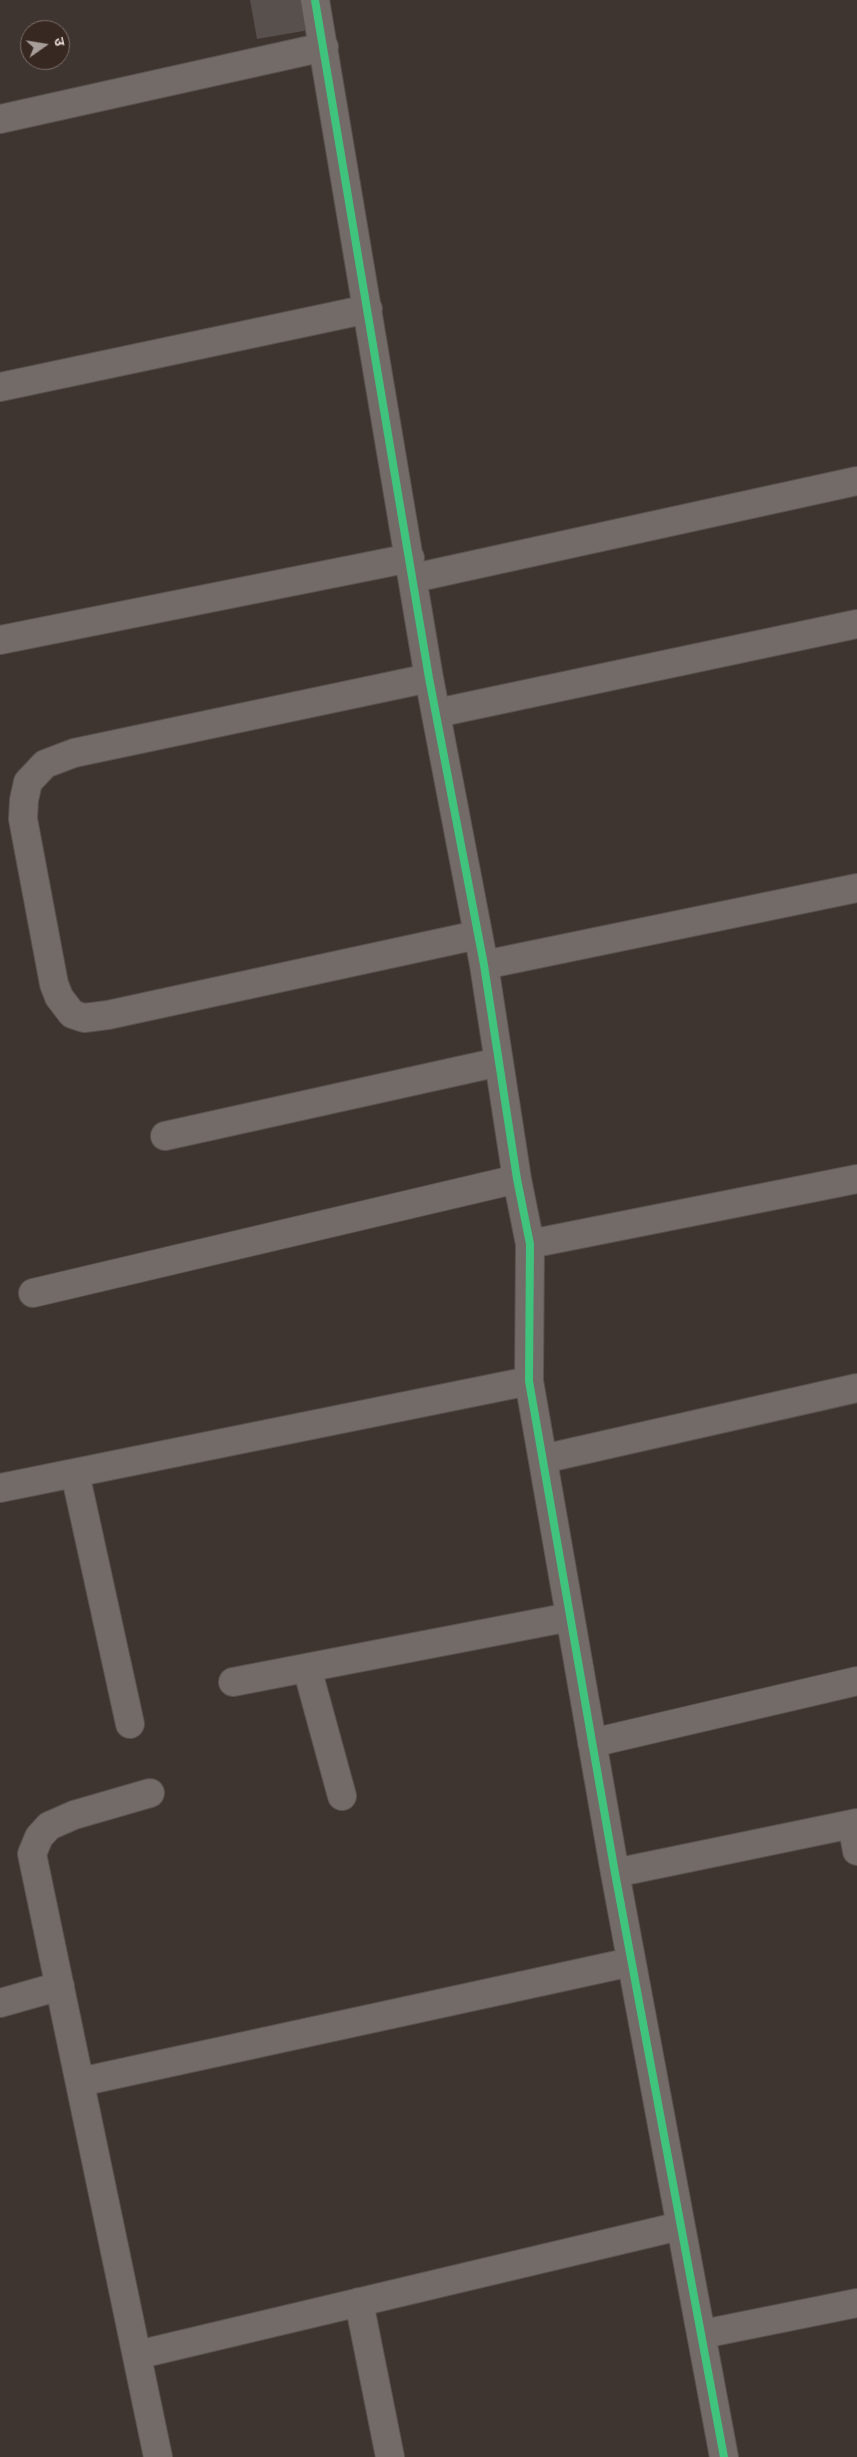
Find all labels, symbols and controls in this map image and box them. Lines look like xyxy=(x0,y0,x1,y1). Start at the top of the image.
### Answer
north arrow xyxy=(20,20,70,70)
text: उ xyxy=(50,36,68,48)

